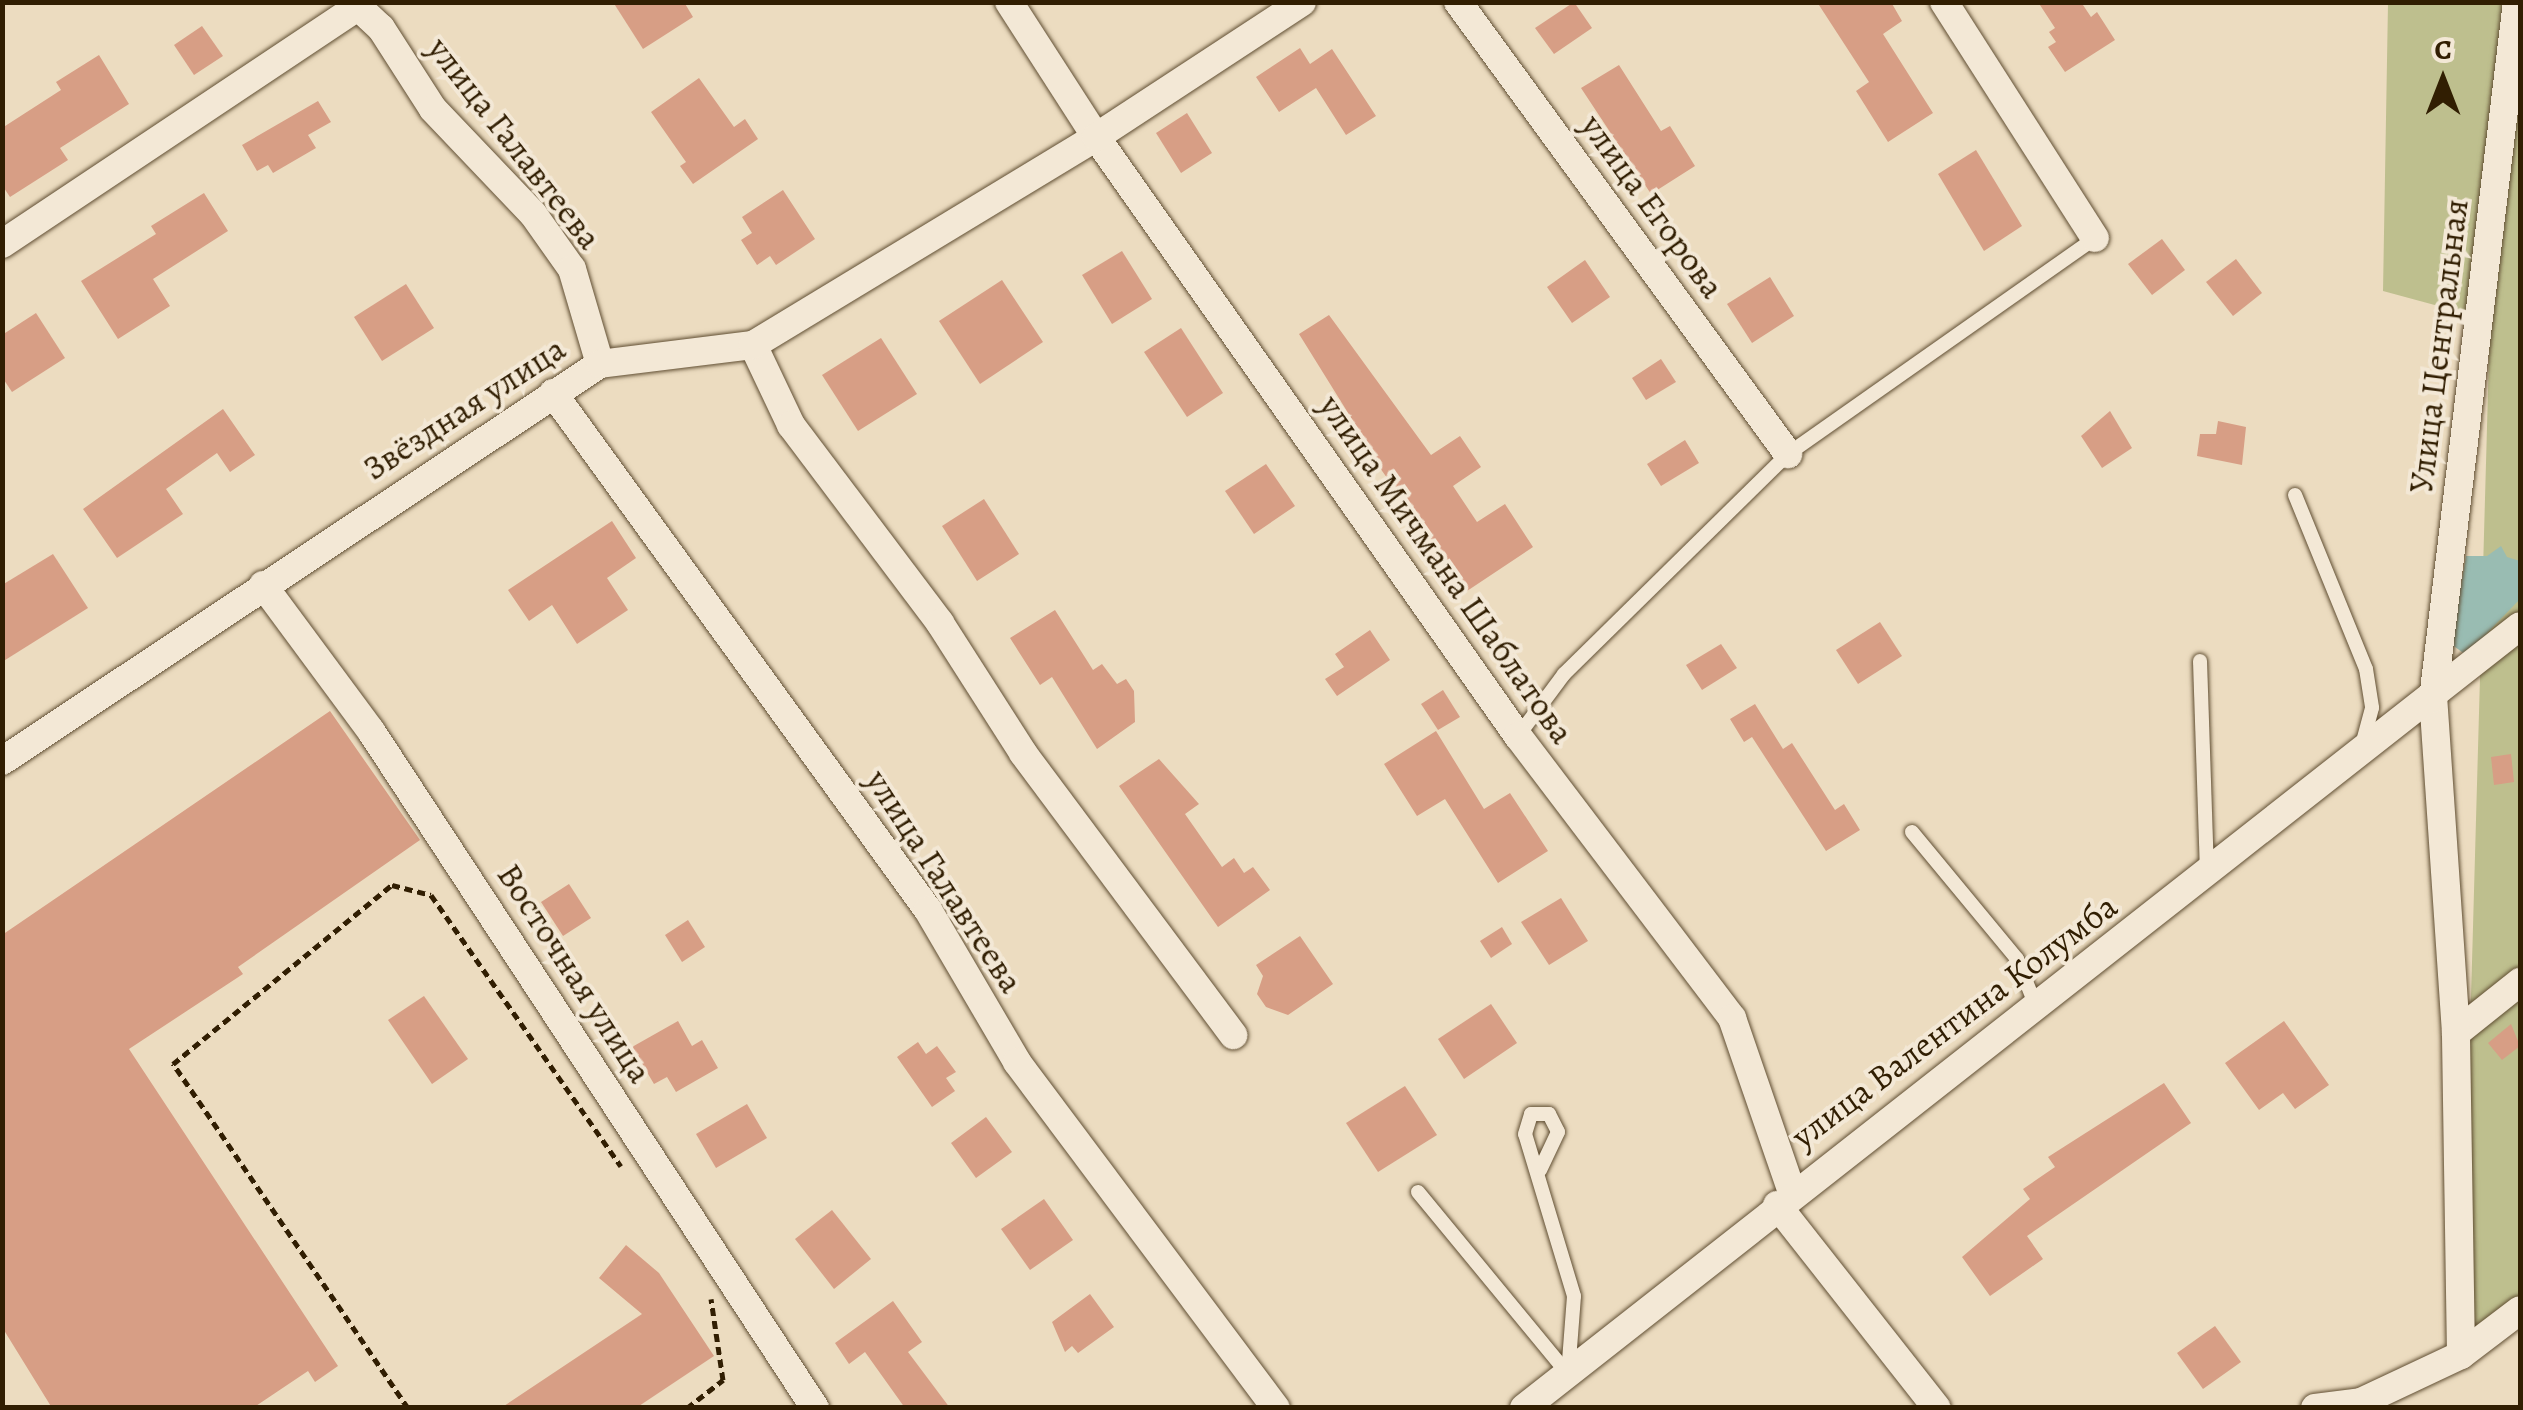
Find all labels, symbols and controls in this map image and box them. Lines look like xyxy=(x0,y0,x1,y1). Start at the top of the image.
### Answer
street label: улица Галавтеева xyxy=(419,28,611,258)
north arrow xyxy=(2393,30,2493,130)
text: С xyxy=(2434,31,2452,69)
street label: улица Егорова xyxy=(1572,106,1734,306)
street label: Улица Центральная xyxy=(2399,197,2477,495)
street label: Звёздная улица xyxy=(355,327,573,489)
street label: улица Мичмана Шаблатова xyxy=(1310,386,1584,752)
street label: улица Галавтеева xyxy=(857,761,1033,1001)
street label: Восточная улица xyxy=(488,855,662,1091)
street label: улица Валентина Колумба xyxy=(1783,885,2125,1157)

